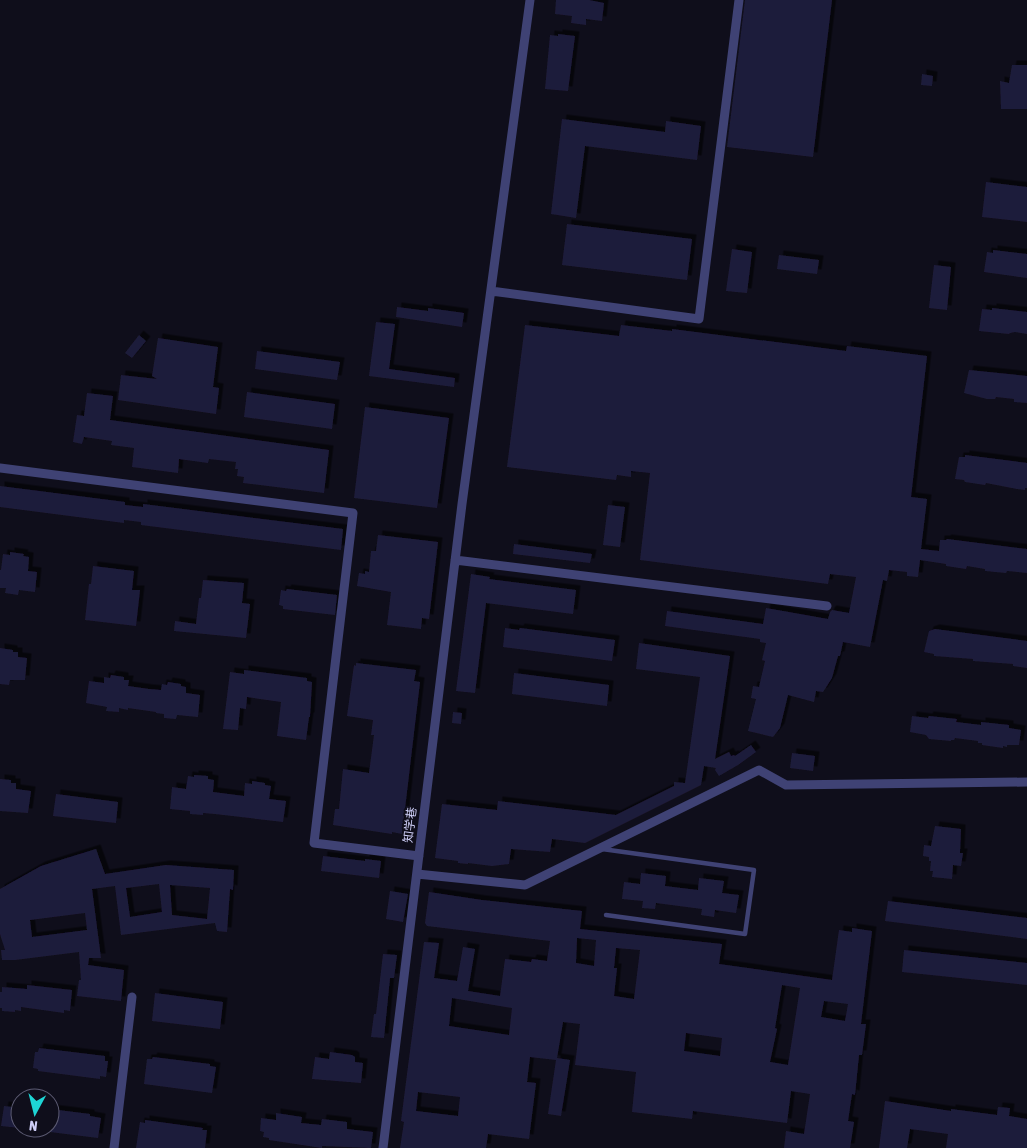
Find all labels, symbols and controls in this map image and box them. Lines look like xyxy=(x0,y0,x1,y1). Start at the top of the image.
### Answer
street label: 知学巷 xyxy=(401,806,419,844)
north arrow xyxy=(10,1088,60,1138)
text: N xyxy=(28,1117,38,1134)

